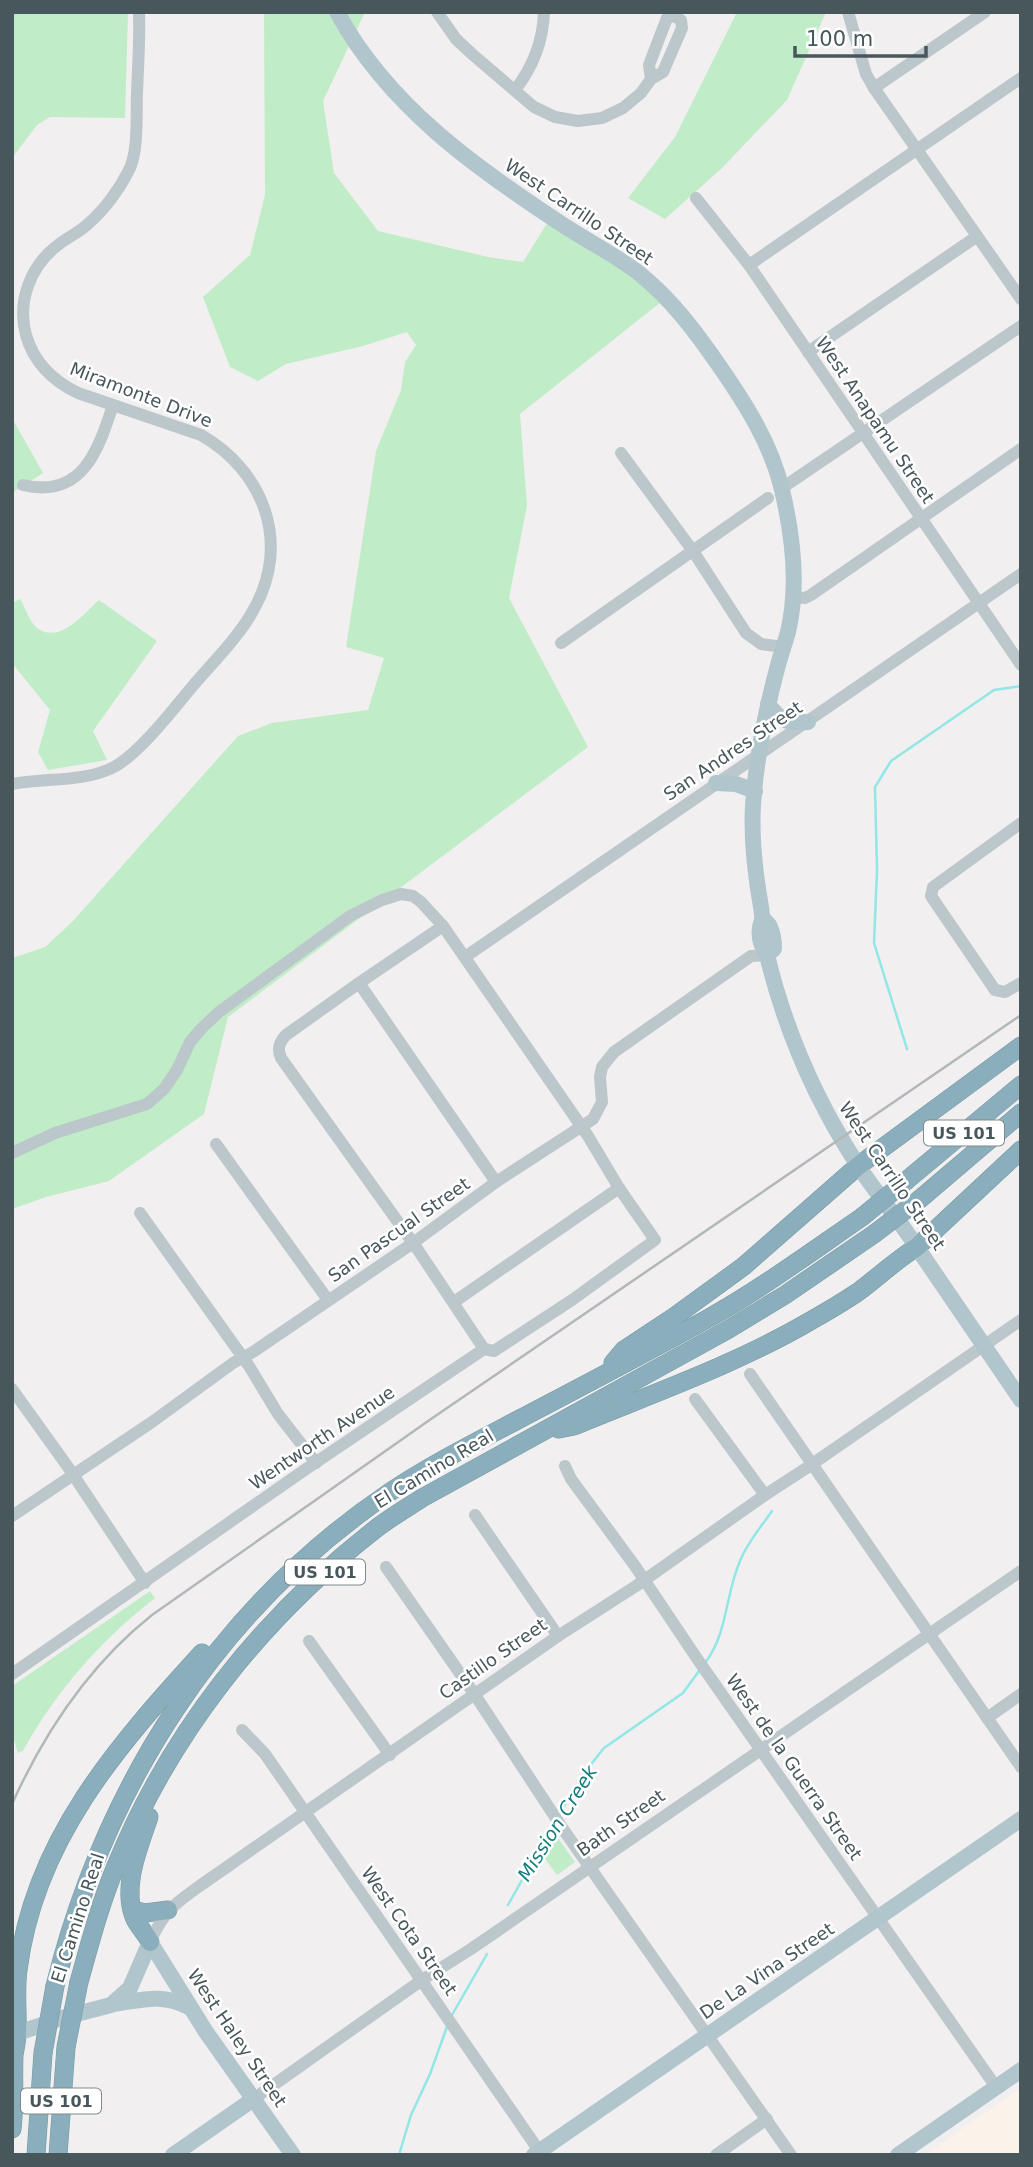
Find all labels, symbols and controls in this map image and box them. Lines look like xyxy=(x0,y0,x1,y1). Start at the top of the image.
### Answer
scale bar xyxy=(795,14,926,58)
text: 100 m xyxy=(806,27,873,51)
street label: West Carrillo Street xyxy=(501,154,657,269)
street label: West Anapamu Street xyxy=(812,332,939,507)
street label: Miramonte Drive xyxy=(67,358,215,431)
street label: San Andres Street xyxy=(659,696,806,805)
street label: West Carrillo Street xyxy=(835,1098,950,1254)
road number: US 101 xyxy=(924,1120,1004,1146)
street label: San Pascual Street xyxy=(324,1173,473,1286)
street label: Wentworth Avenue xyxy=(245,1381,398,1494)
street label: El Camino Real xyxy=(370,1425,497,1512)
road number: US 101 xyxy=(285,1560,365,1584)
street label: Castillo Street xyxy=(435,1614,551,1703)
street label: West de la Guerra Street xyxy=(722,1670,867,1864)
water label: Mission Creek xyxy=(513,1760,602,1885)
street label: Bath Street xyxy=(573,1785,669,1861)
street label: El Camino Real xyxy=(47,1850,108,1985)
street label: West Cota Street xyxy=(357,1862,462,1999)
street label: De La Vina Street xyxy=(696,1918,838,2023)
street label: West Haley Street xyxy=(184,1965,291,2111)
road number: US 101 xyxy=(21,2088,101,2114)

